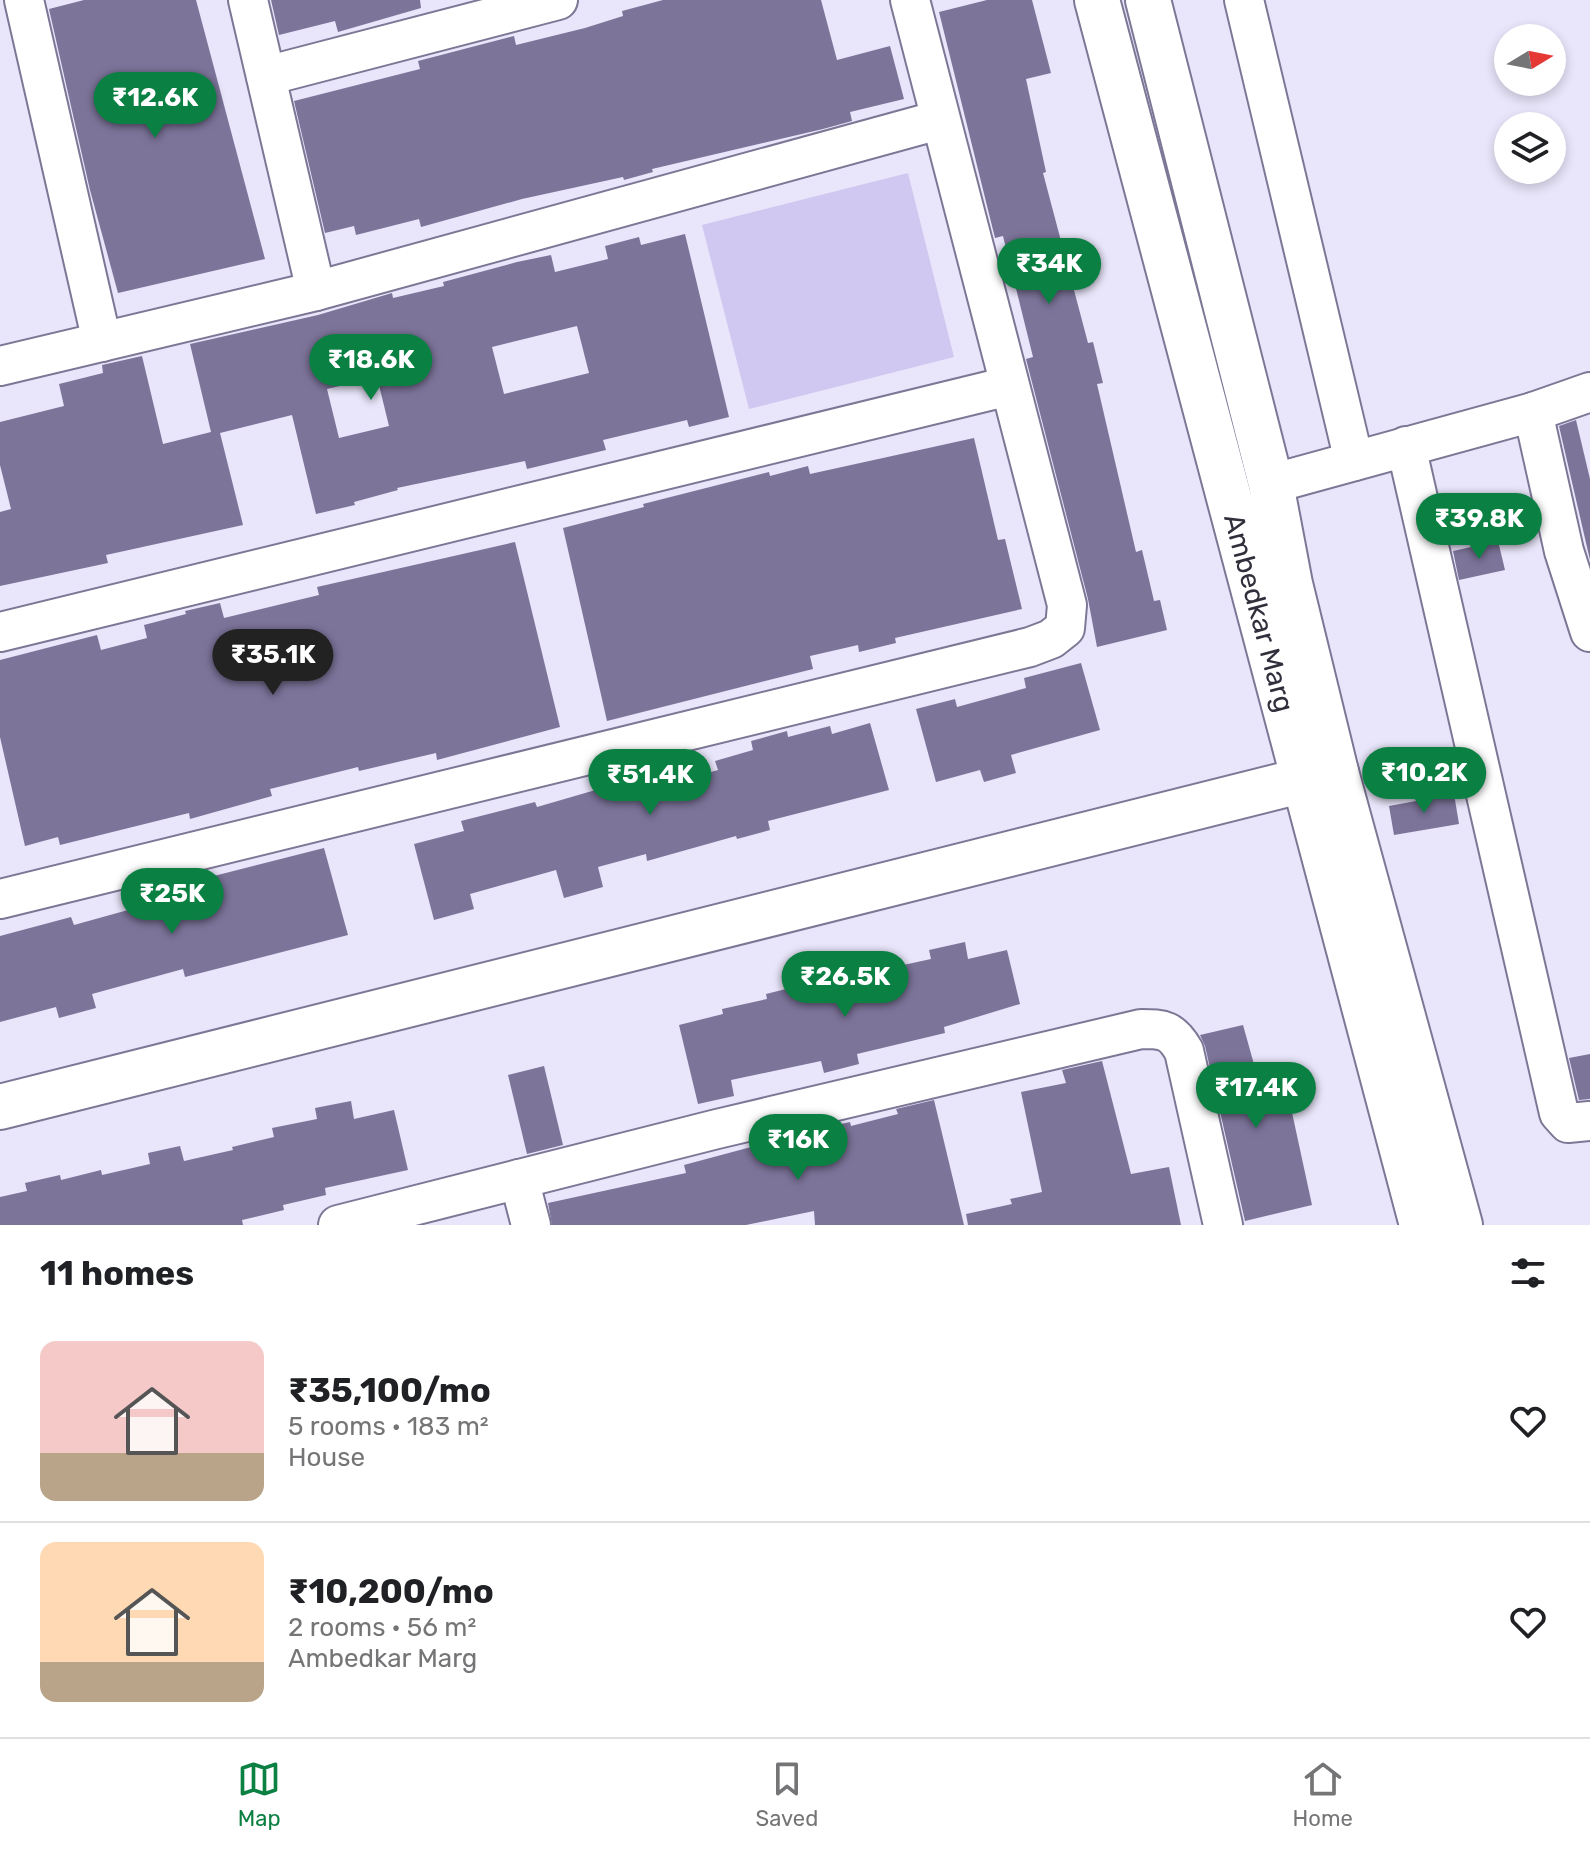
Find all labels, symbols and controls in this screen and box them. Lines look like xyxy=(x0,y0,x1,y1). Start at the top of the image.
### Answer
north arrow xyxy=(1494,24,1566,96)
map controls xyxy=(1494,24,1566,184)
pin: ₹12.6K xyxy=(90,72,220,140)
text: ₹12.6K xyxy=(112,82,198,113)
button: layers xyxy=(1494,112,1566,184)
pin: ₹34K xyxy=(1002,238,1096,306)
text: ₹34K xyxy=(1015,248,1083,279)
pin: ₹18.6K xyxy=(306,334,436,402)
text: ₹18.6K xyxy=(327,344,415,375)
pin: ₹39.8K xyxy=(1414,493,1544,561)
text: ₹39.8K xyxy=(1434,503,1524,534)
street label: Ambedkar Marg xyxy=(1217,510,1302,716)
pin: ₹35.1K xyxy=(208,629,338,697)
text: ₹35.1K xyxy=(230,639,316,670)
pin: ₹10.2K xyxy=(1359,747,1489,815)
pin: ₹51.4K xyxy=(585,749,715,817)
text: ₹10.2K xyxy=(1380,757,1468,788)
text: ₹51.4K xyxy=(606,759,694,790)
pin: ₹25K xyxy=(125,868,219,936)
text: ₹25K xyxy=(139,878,205,909)
pin: ₹26.5K xyxy=(780,951,910,1019)
text: ₹26.5K xyxy=(800,961,890,992)
pin: ₹17.4K xyxy=(1191,1062,1321,1130)
text: ₹17.4K xyxy=(1214,1072,1298,1103)
pin: ₹16K xyxy=(751,1114,845,1182)
text: ₹16K xyxy=(767,1124,829,1155)
icon: filters xyxy=(1506,1251,1550,1295)
text: 11 homes xyxy=(40,1253,194,1294)
text: ₹35,100/mo xyxy=(288,1370,491,1411)
icon: home xyxy=(104,1373,200,1469)
icon: heart xyxy=(1506,1399,1550,1443)
text: 5 rooms · 183 m² xyxy=(288,1411,489,1442)
text: House xyxy=(288,1442,365,1473)
text: ₹10,200/mo xyxy=(288,1571,494,1612)
icon: home xyxy=(104,1574,200,1670)
icon: heart xyxy=(1506,1600,1550,1644)
text: 2 rooms · 56 m² xyxy=(288,1612,476,1643)
text: Ambedkar Marg xyxy=(288,1643,477,1674)
tab: Map xyxy=(237,1757,281,1832)
tab: Saved xyxy=(755,1757,818,1832)
tab: Home xyxy=(1293,1757,1353,1832)

